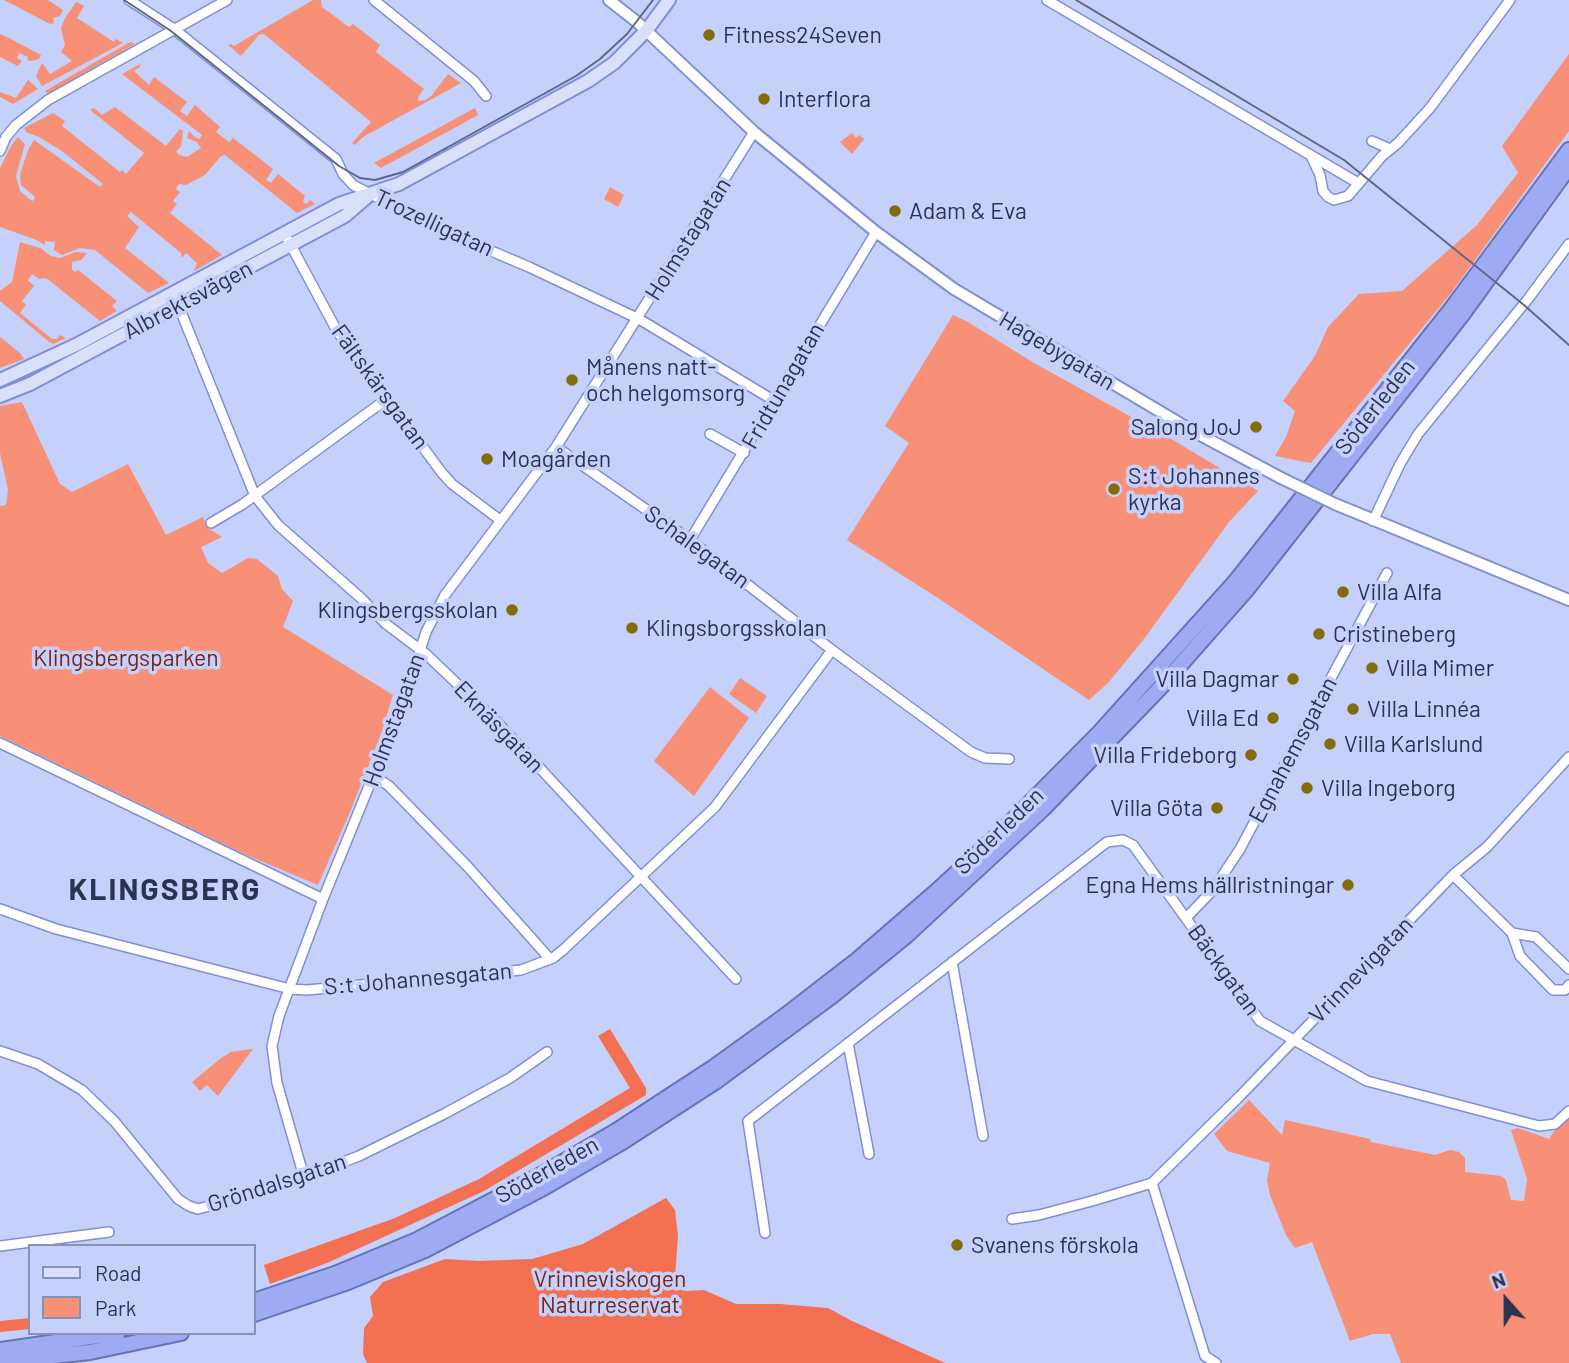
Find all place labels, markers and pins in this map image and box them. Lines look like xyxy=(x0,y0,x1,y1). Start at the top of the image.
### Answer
place label: Fitness24Seven xyxy=(723,21,882,49)
marker: Fitness24Seven xyxy=(701,27,717,43)
place label: Interflora xyxy=(778,85,871,113)
marker: Interflora xyxy=(756,91,772,107)
place label: Adam & Eva xyxy=(909,197,1027,225)
marker: Adam & Eva xyxy=(887,203,903,219)
place label: Månens natt- och helgomsorg xyxy=(586,353,745,407)
marker: Månens natt- och helgomsorg xyxy=(564,372,580,388)
place label: Salong JoJ xyxy=(1131,413,1242,441)
marker: Salong JoJ xyxy=(1248,419,1264,435)
place label: Moagården xyxy=(501,445,611,473)
marker: Moagården xyxy=(479,451,495,467)
place label: S:t Johannes kyrka xyxy=(1128,462,1260,516)
marker: S:t Johannes kyrka xyxy=(1106,481,1122,497)
place label: Villa Alfa xyxy=(1357,578,1442,606)
marker: Villa Alfa xyxy=(1335,584,1351,600)
place label: Klingsbergsskolan xyxy=(317,596,498,624)
marker: Klingsbergsskolan xyxy=(504,602,520,618)
place label: Klingsborgsskolan xyxy=(646,614,827,642)
marker: Klingsborgsskolan xyxy=(624,620,640,636)
place label: Cristineberg xyxy=(1333,620,1456,648)
marker: Cristineberg xyxy=(1311,626,1327,642)
place label: Villa Mimer xyxy=(1386,654,1494,682)
marker: Villa Mimer xyxy=(1364,660,1380,676)
place label: Villa Dagmar xyxy=(1155,665,1279,693)
marker: Villa Dagmar xyxy=(1285,671,1301,687)
place label: Villa Linnéa xyxy=(1367,695,1481,723)
marker: Villa Linnéa xyxy=(1345,701,1361,717)
place label: Villa Ed xyxy=(1186,704,1259,732)
marker: Villa Ed xyxy=(1265,710,1281,726)
place label: Villa Karlslund xyxy=(1344,730,1483,758)
marker: Villa Karlslund xyxy=(1322,736,1338,752)
place label: Villa Frideborg xyxy=(1093,741,1237,769)
marker: Villa Frideborg xyxy=(1243,747,1259,763)
place label: Villa Ingeborg xyxy=(1321,774,1456,802)
marker: Villa Ingeborg xyxy=(1299,780,1315,796)
place label: Villa Göta xyxy=(1110,794,1203,822)
marker: Villa Göta xyxy=(1209,800,1225,816)
place label: Egna Hems hällristningar xyxy=(1086,871,1334,899)
marker: Egna Hems hällristningar xyxy=(1340,877,1356,893)
place label: Svanens förskola xyxy=(971,1231,1139,1259)
marker: Svanens förskola xyxy=(949,1237,965,1253)

